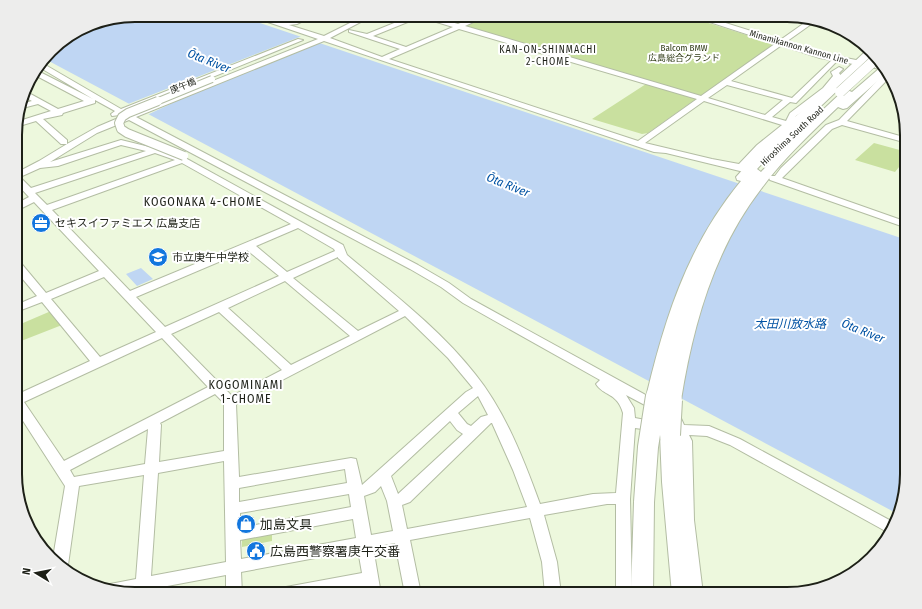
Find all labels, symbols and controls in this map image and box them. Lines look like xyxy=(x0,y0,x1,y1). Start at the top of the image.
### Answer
street label: Minamikannon Kannon Line xyxy=(749,28,850,66)
park label: Balcom BMW 広島総合グランド xyxy=(648,43,720,63)
district label: KAN-ON-SHINMACHI 2-CHOME xyxy=(499,44,597,68)
water label: Ōta River xyxy=(186,46,233,76)
street label: 庚午橋 xyxy=(169,76,197,96)
street label: Hiroshima South Road xyxy=(759,104,826,168)
water label: Ōta River xyxy=(485,170,532,200)
district label: KOGONAKA 4-CHOME xyxy=(144,195,262,209)
office icon: セキスイファミエス 広島支店 xyxy=(30,212,52,234)
place label: セキスイファミエス 広島支店 xyxy=(55,217,200,230)
school or university icon: 市立庚午中学校 xyxy=(147,246,169,268)
place label: 市立庚午中学校 xyxy=(172,251,249,264)
water label: Ōta River xyxy=(840,316,887,346)
water label: 太田川放水路 xyxy=(754,317,827,331)
district label: KOGOMINAMI 1-CHOME xyxy=(209,378,284,406)
shop icon: 加島文具 xyxy=(235,513,257,535)
place label: 加島文具 xyxy=(260,517,312,532)
public building icon: 広島西警察署庚午交番 xyxy=(245,540,267,562)
place label: 広島西警察署庚午交番 xyxy=(270,544,400,559)
north arrow xyxy=(16,553,56,593)
text: N xyxy=(20,567,34,576)

